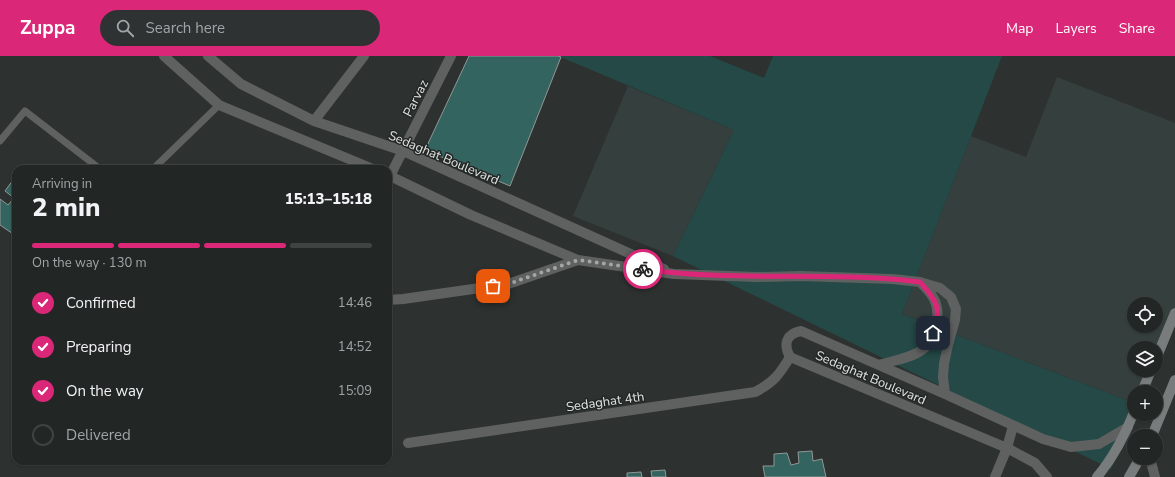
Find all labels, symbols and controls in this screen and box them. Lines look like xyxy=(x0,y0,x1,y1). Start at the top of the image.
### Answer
search box xyxy=(100,10,380,46)
text: Zuppa xyxy=(20,15,76,41)
icon: search xyxy=(114,17,136,39)
text: Search here xyxy=(146,18,225,38)
text: Map xyxy=(1006,19,1033,38)
text: Layers xyxy=(1055,19,1097,38)
text: Share xyxy=(1119,19,1155,38)
street label: Parvaz xyxy=(399,77,433,120)
street label: Sedaghat Boulevard xyxy=(385,126,502,189)
text: Arriving in xyxy=(32,175,92,193)
text: 15:13–15:18 xyxy=(285,189,372,209)
text: 2 min xyxy=(32,190,100,225)
courier xyxy=(623,249,663,289)
text: On the way · 130 m xyxy=(32,254,147,272)
icon: bike xyxy=(632,258,654,280)
pin xyxy=(476,269,510,303)
icon: bag xyxy=(482,275,504,297)
icon: check xyxy=(32,292,54,314)
text: Confirmed xyxy=(66,293,136,313)
text: 14:46 xyxy=(338,294,372,312)
map controls xyxy=(1127,297,1163,465)
button: locate xyxy=(1127,297,1163,333)
pin xyxy=(916,316,950,350)
icon: home xyxy=(922,322,944,344)
icon: check xyxy=(32,336,54,358)
text: Preparing xyxy=(66,337,131,357)
text: 14:52 xyxy=(338,338,372,356)
button: layers xyxy=(1127,341,1163,377)
street label: Sedaghat Boulevard xyxy=(812,346,929,409)
icon: check xyxy=(32,380,54,402)
text: On the way xyxy=(66,381,144,401)
text: 15:09 xyxy=(338,382,372,400)
button: + xyxy=(1127,385,1163,421)
street label: Sedaghat 4th xyxy=(565,388,645,416)
text: Delivered xyxy=(66,425,131,445)
button: − xyxy=(1127,429,1163,465)

